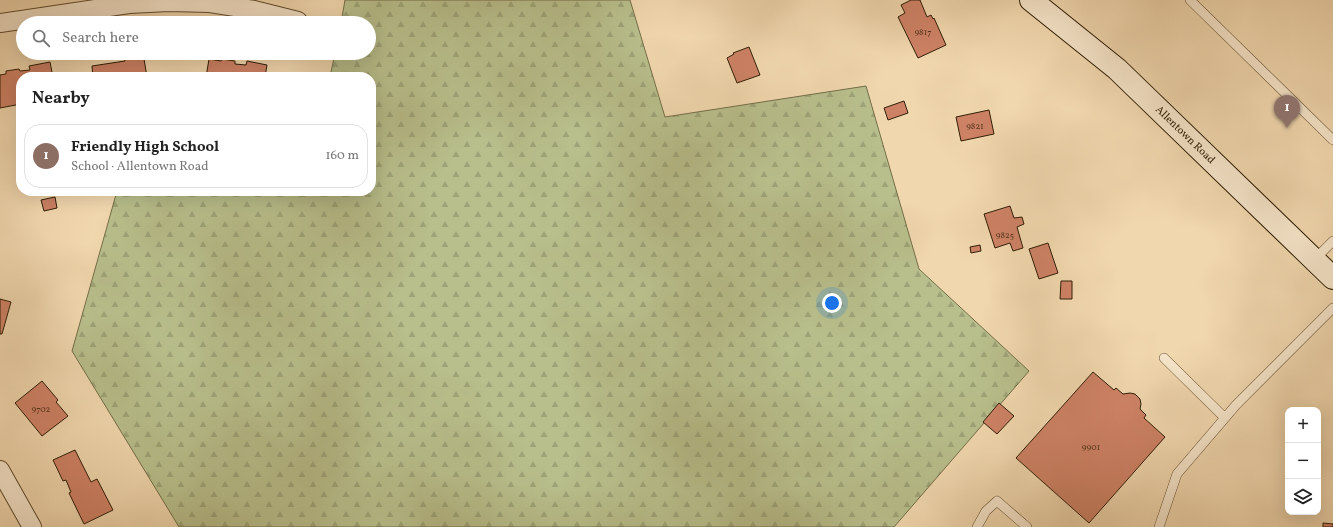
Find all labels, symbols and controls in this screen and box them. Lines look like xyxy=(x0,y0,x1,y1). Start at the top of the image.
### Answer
search box xyxy=(16,16,376,60)
house number: 9817 xyxy=(914,26,932,39)
icon: search xyxy=(30,27,52,49)
text: Search here xyxy=(62,28,139,49)
text: Nearby xyxy=(32,87,90,110)
pin: 1 xyxy=(1274,95,1300,128)
street label: Allentown Road xyxy=(1152,102,1218,167)
house number: 9821 xyxy=(966,120,984,133)
text: Friendly High School xyxy=(71,137,219,158)
text: 1 xyxy=(43,147,49,165)
text: 160 m xyxy=(325,147,359,165)
text: School · Allentown Road xyxy=(71,158,209,176)
house number: 9825 xyxy=(996,229,1014,242)
your location xyxy=(822,293,842,313)
house number: 9702 xyxy=(32,403,51,416)
map controls xyxy=(1285,407,1321,515)
button: + xyxy=(1285,407,1321,443)
house number: 9901 xyxy=(1082,441,1100,454)
button: − xyxy=(1285,443,1321,479)
button: layers xyxy=(1285,479,1321,515)

